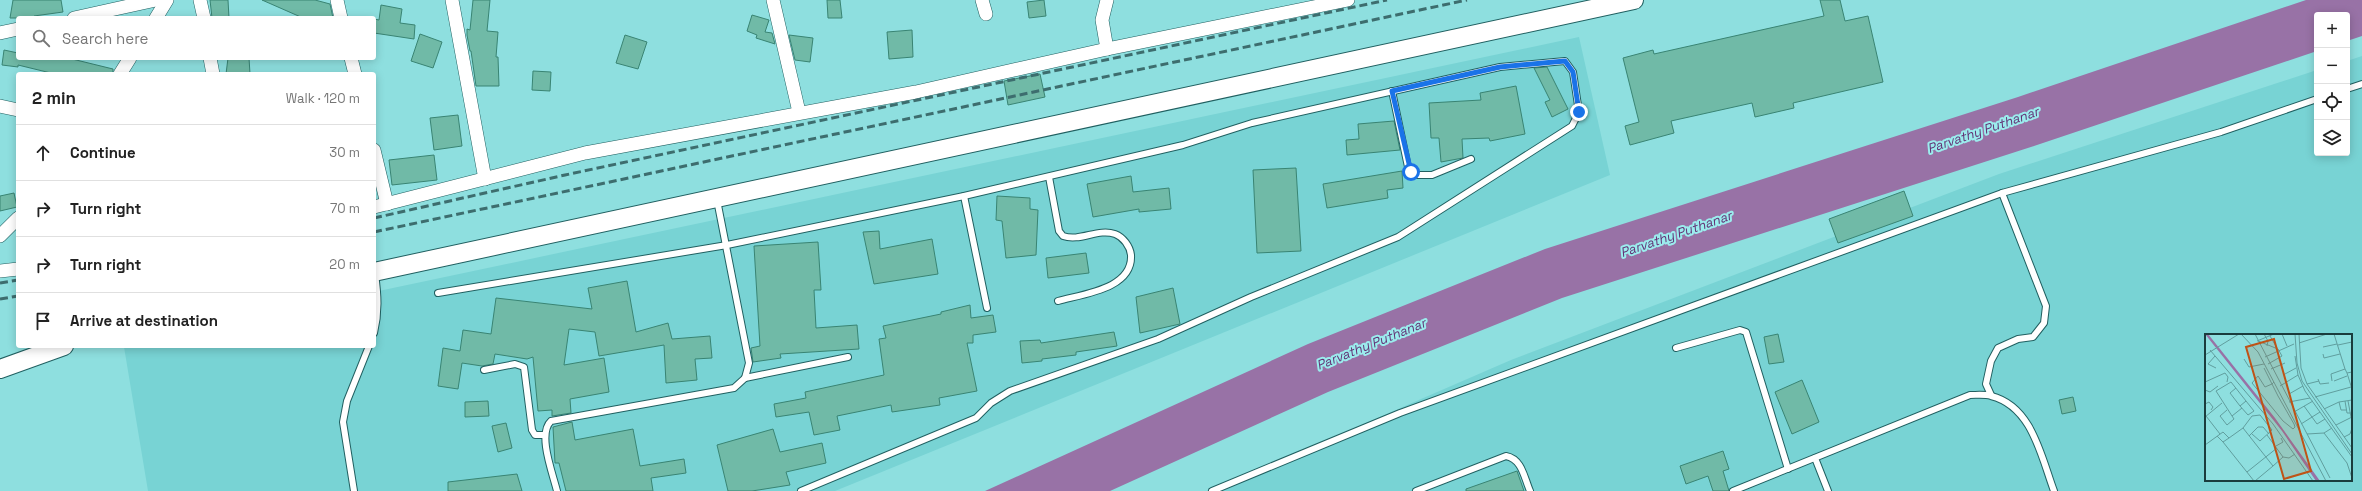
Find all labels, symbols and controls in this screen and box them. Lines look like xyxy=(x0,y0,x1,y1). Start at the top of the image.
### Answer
map controls xyxy=(2314,12,2350,156)
button: + xyxy=(2314,12,2350,48)
search box xyxy=(16,16,376,60)
icon: search xyxy=(30,27,52,49)
text: Search here xyxy=(62,29,148,48)
button: − xyxy=(2314,48,2350,84)
button: locate xyxy=(2314,84,2350,120)
text: 2 min xyxy=(32,87,76,109)
text: Walk · 120 m xyxy=(286,90,360,107)
water label: Parvathy Puthanar xyxy=(1925,102,2043,157)
route end xyxy=(1570,103,1588,121)
button: layers xyxy=(2314,120,2350,156)
icon: ahead xyxy=(32,142,54,164)
text: Continue xyxy=(70,143,136,162)
text: 30 m xyxy=(329,144,360,161)
route start xyxy=(1402,163,1420,181)
icon: right xyxy=(32,198,54,220)
text: Turn right xyxy=(70,199,141,218)
text: 70 m xyxy=(330,200,360,217)
water label: Parvathy Puthanar xyxy=(1618,206,1736,261)
icon: right xyxy=(32,254,54,276)
text: Turn right xyxy=(70,255,141,274)
text: 20 m xyxy=(329,256,360,273)
icon: arrive xyxy=(32,310,54,332)
text: Arrive at destination xyxy=(70,311,218,330)
water label: Parvathy Puthanar xyxy=(1314,313,1430,374)
inset map xyxy=(2205,334,2352,481)

